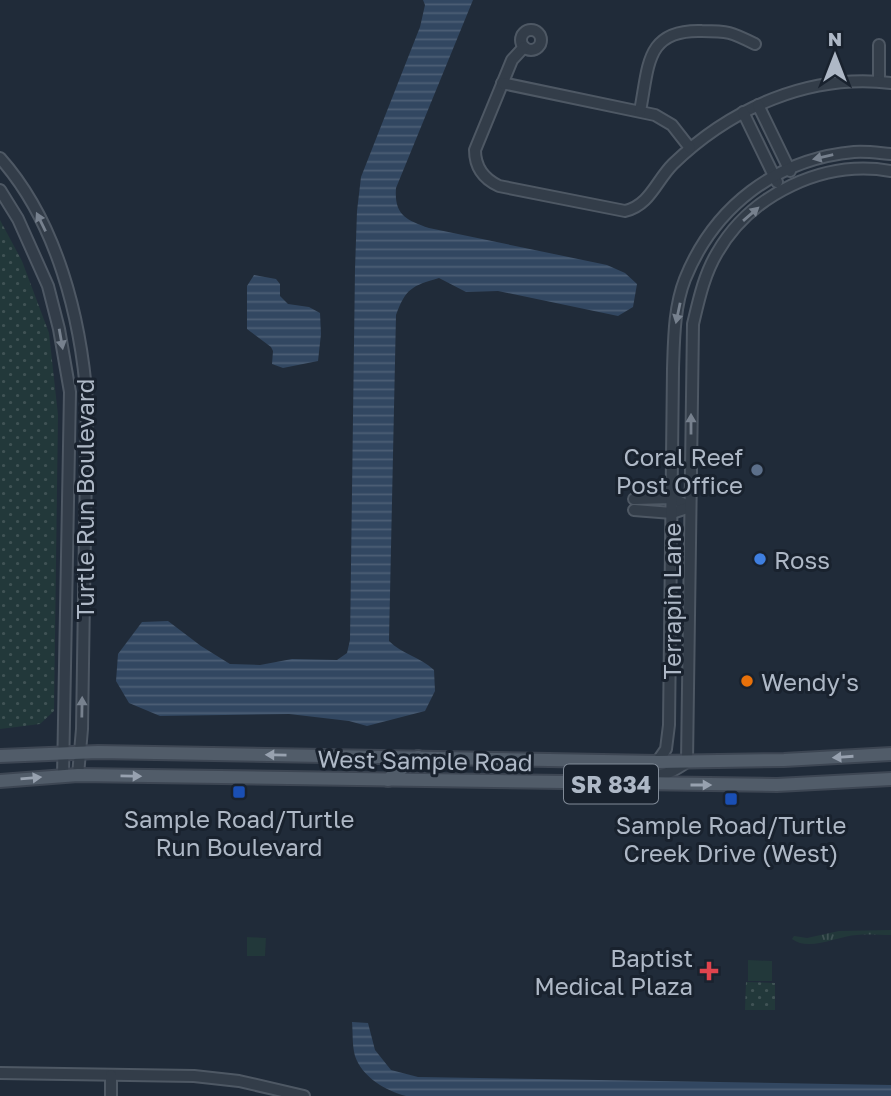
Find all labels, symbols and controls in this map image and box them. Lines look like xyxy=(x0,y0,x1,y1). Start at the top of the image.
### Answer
north arrow xyxy=(800,21,870,91)
text: N xyxy=(828,27,842,50)
one-way arrow xyxy=(812,152,834,163)
one-way arrow xyxy=(742,207,759,222)
one-way arrow xyxy=(35,212,47,232)
one-way arrow xyxy=(672,302,683,324)
one-way arrow xyxy=(55,328,66,350)
street label: Turtle Run Boulevard xyxy=(70,378,99,620)
one-way arrow xyxy=(685,413,697,435)
place label: Coral Reef Post Office xyxy=(616,442,743,499)
marker: Coral Reef Post Office xyxy=(749,462,765,478)
street label: Terrapin Lane xyxy=(657,523,686,679)
place label: Ross xyxy=(774,545,830,574)
marker: Ross xyxy=(752,551,768,567)
place label: Wendy's xyxy=(761,667,859,696)
marker: Wendy's xyxy=(739,673,755,689)
one-way arrow xyxy=(76,696,88,718)
street label: West Sample Road xyxy=(317,744,533,776)
one-way arrow xyxy=(265,750,287,761)
one-way arrow xyxy=(832,752,854,763)
road number: SR 834 xyxy=(564,764,658,804)
one-way arrow xyxy=(120,770,142,782)
one-way arrow xyxy=(21,772,43,783)
one-way arrow xyxy=(691,779,713,791)
marker: Sample Road/Turtle Run Boulevard xyxy=(231,784,247,800)
marker: Sample Road/Turtle Creek Drive (West) xyxy=(723,791,739,807)
place label: Sample Road/Turtle Run Boulevard xyxy=(124,804,354,861)
place label: Sample Road/Turtle Creek Drive (West) xyxy=(616,810,846,867)
place label: Baptist Medical Plaza xyxy=(534,943,693,1000)
marker: Baptist Medical Plaza xyxy=(699,961,719,981)

